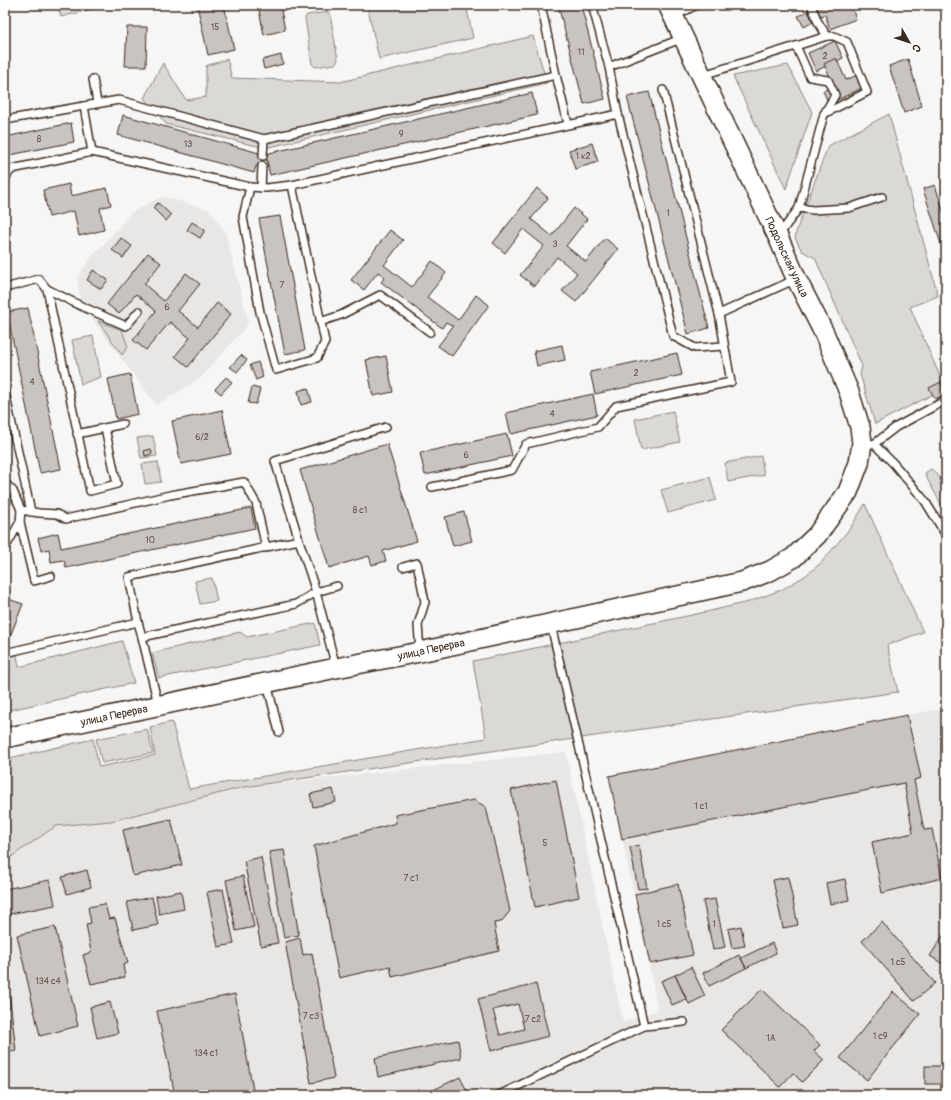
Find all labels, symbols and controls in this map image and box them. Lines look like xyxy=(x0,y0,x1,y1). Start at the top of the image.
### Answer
house number: 15 xyxy=(211,22,219,33)
north arrow xyxy=(889,22,929,62)
text: С xyxy=(909,41,924,55)
house number: 11 xyxy=(577,47,585,58)
house number: 2 xyxy=(822,51,828,62)
house number: 9 xyxy=(399,129,404,140)
house number: 8 xyxy=(37,134,42,145)
house number: 13 xyxy=(184,139,192,150)
house number: 1 к2 xyxy=(575,151,591,162)
house number: 1 xyxy=(666,208,670,219)
street label: Подольская улица xyxy=(762,215,811,299)
house number: 3 xyxy=(552,239,558,250)
house number: 7 xyxy=(280,280,285,291)
house number: 6 xyxy=(164,302,170,313)
house number: 2 xyxy=(633,368,639,379)
house number: 4 xyxy=(29,377,35,388)
house number: 4 xyxy=(549,409,555,420)
house number: 6/2 xyxy=(195,432,209,443)
house number: 6 xyxy=(463,450,469,461)
house number: 8 с1 xyxy=(353,505,367,516)
house number: 10 xyxy=(145,535,155,546)
street label: улица Перерва xyxy=(395,636,466,663)
street label: улица Перерва xyxy=(78,702,149,729)
house number: 1 с1 xyxy=(694,801,708,812)
house number: 5 xyxy=(543,838,548,849)
house number: 7 с1 xyxy=(404,873,418,884)
house number: 1 с5 xyxy=(657,919,672,930)
house number: 1 xyxy=(712,919,716,930)
house number: 1 с5 xyxy=(891,957,906,968)
house number: 134 с4 xyxy=(35,976,62,987)
house number: 7 с3 xyxy=(303,1011,319,1022)
house number: 7 с2 xyxy=(525,1014,541,1025)
house number: 1 с9 xyxy=(873,1031,888,1042)
house number: 1А xyxy=(766,1033,776,1044)
house number: 134 с1 xyxy=(194,1048,218,1059)

